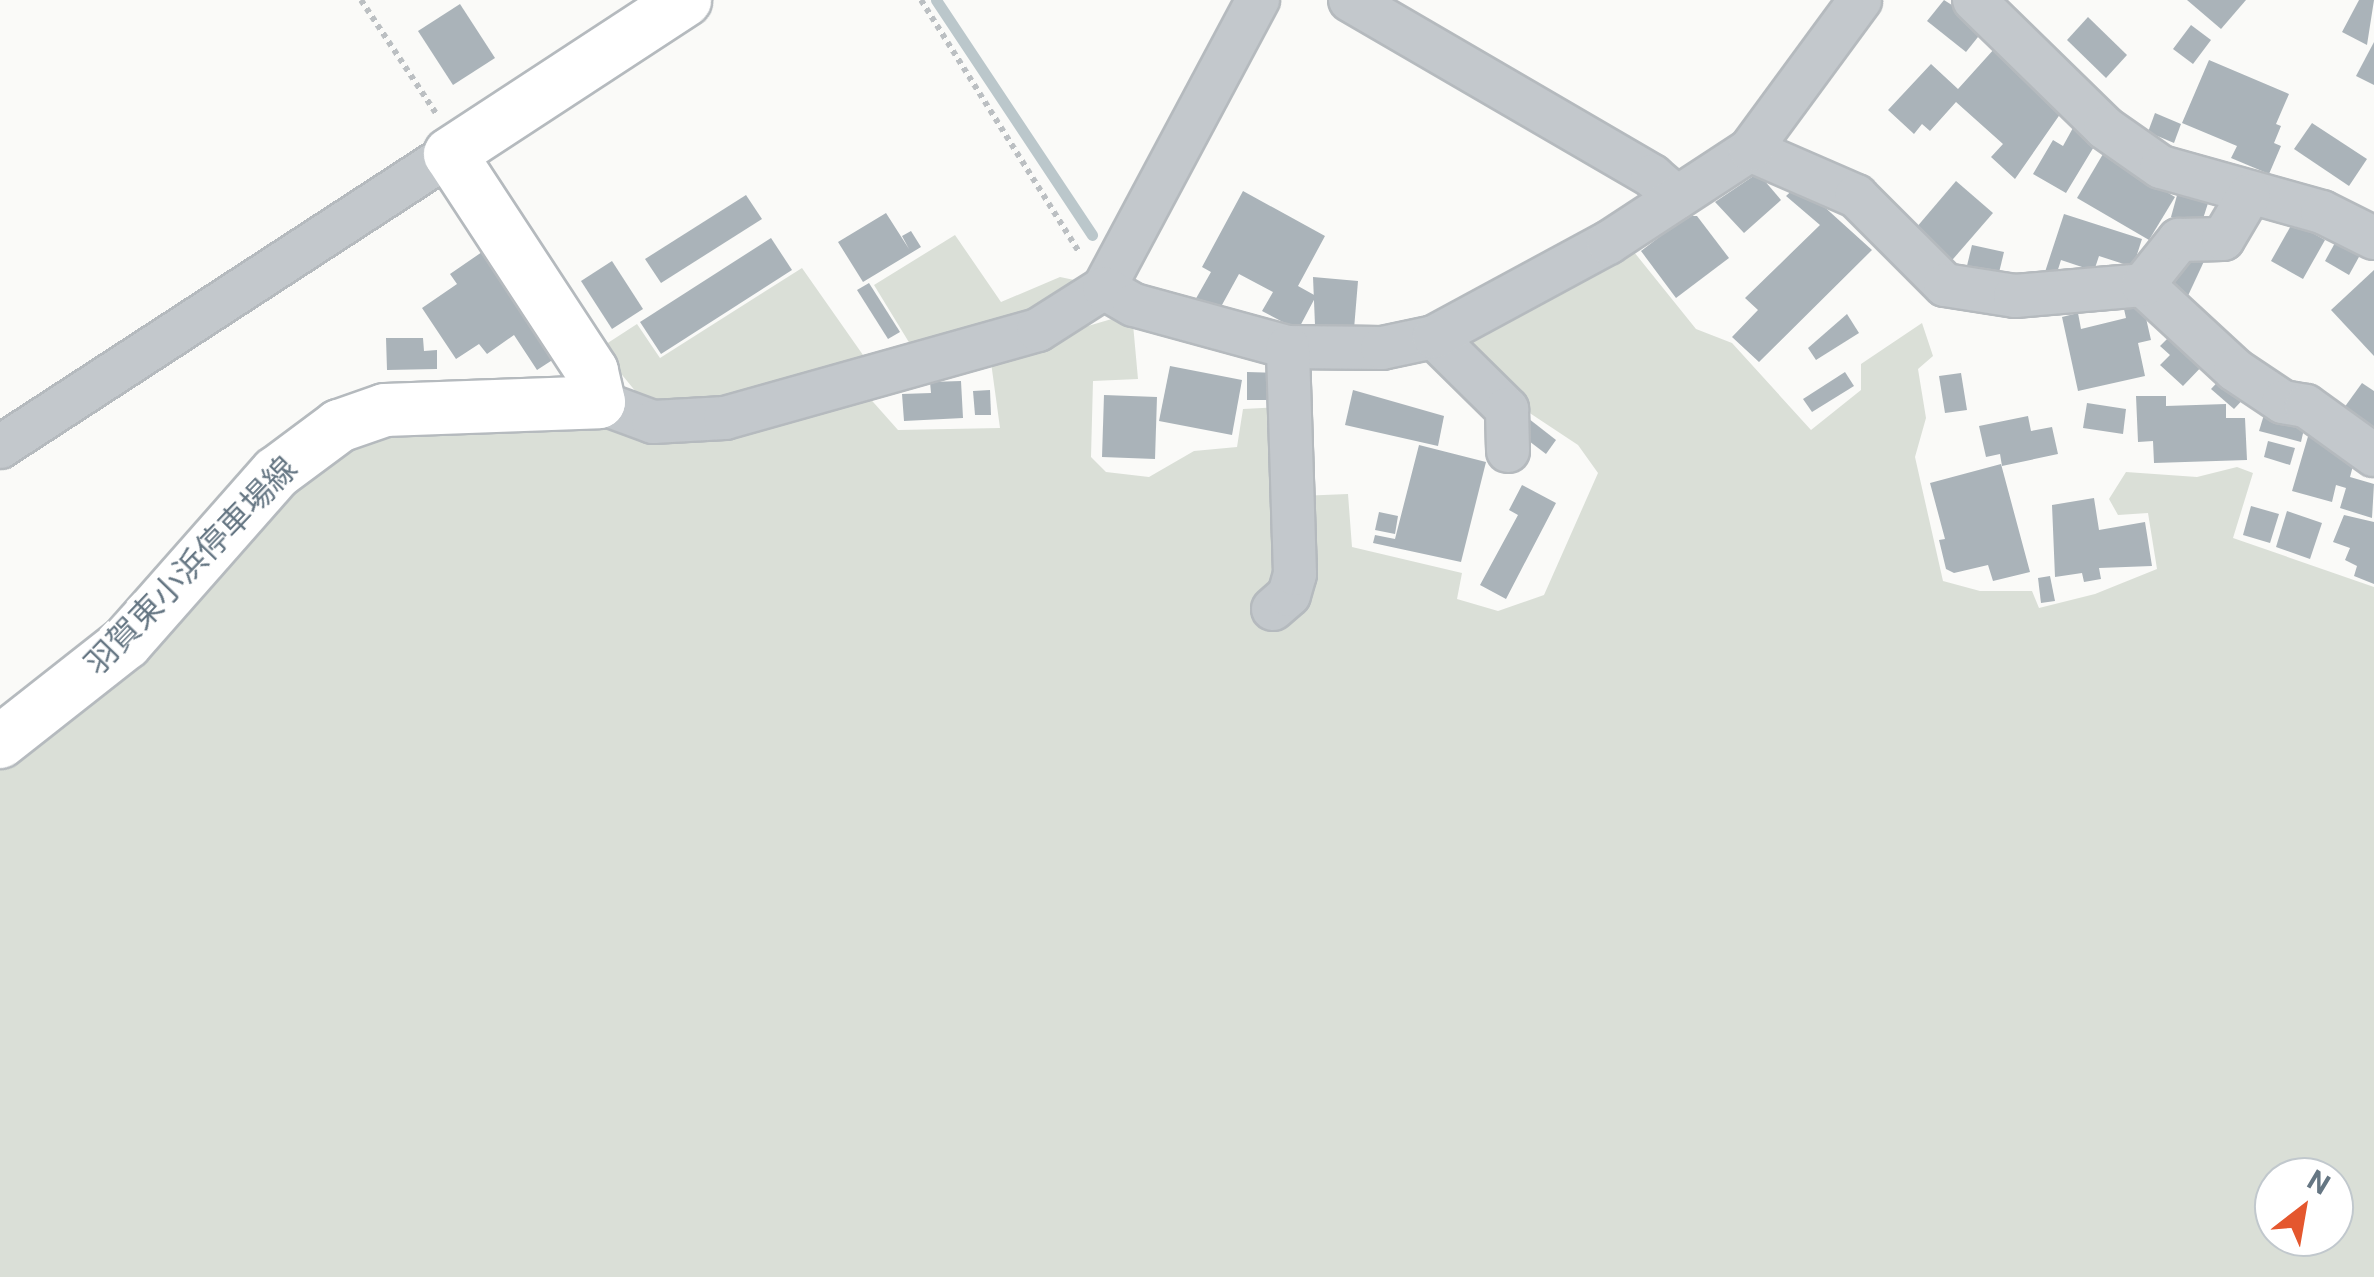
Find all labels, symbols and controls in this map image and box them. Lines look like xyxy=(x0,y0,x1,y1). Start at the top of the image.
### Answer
street label: 羽賀東小浜停車場線 xyxy=(77,449,305,683)
north arrow xyxy=(2254,1157,2354,1257)
text: N xyxy=(2302,1163,2336,1202)

